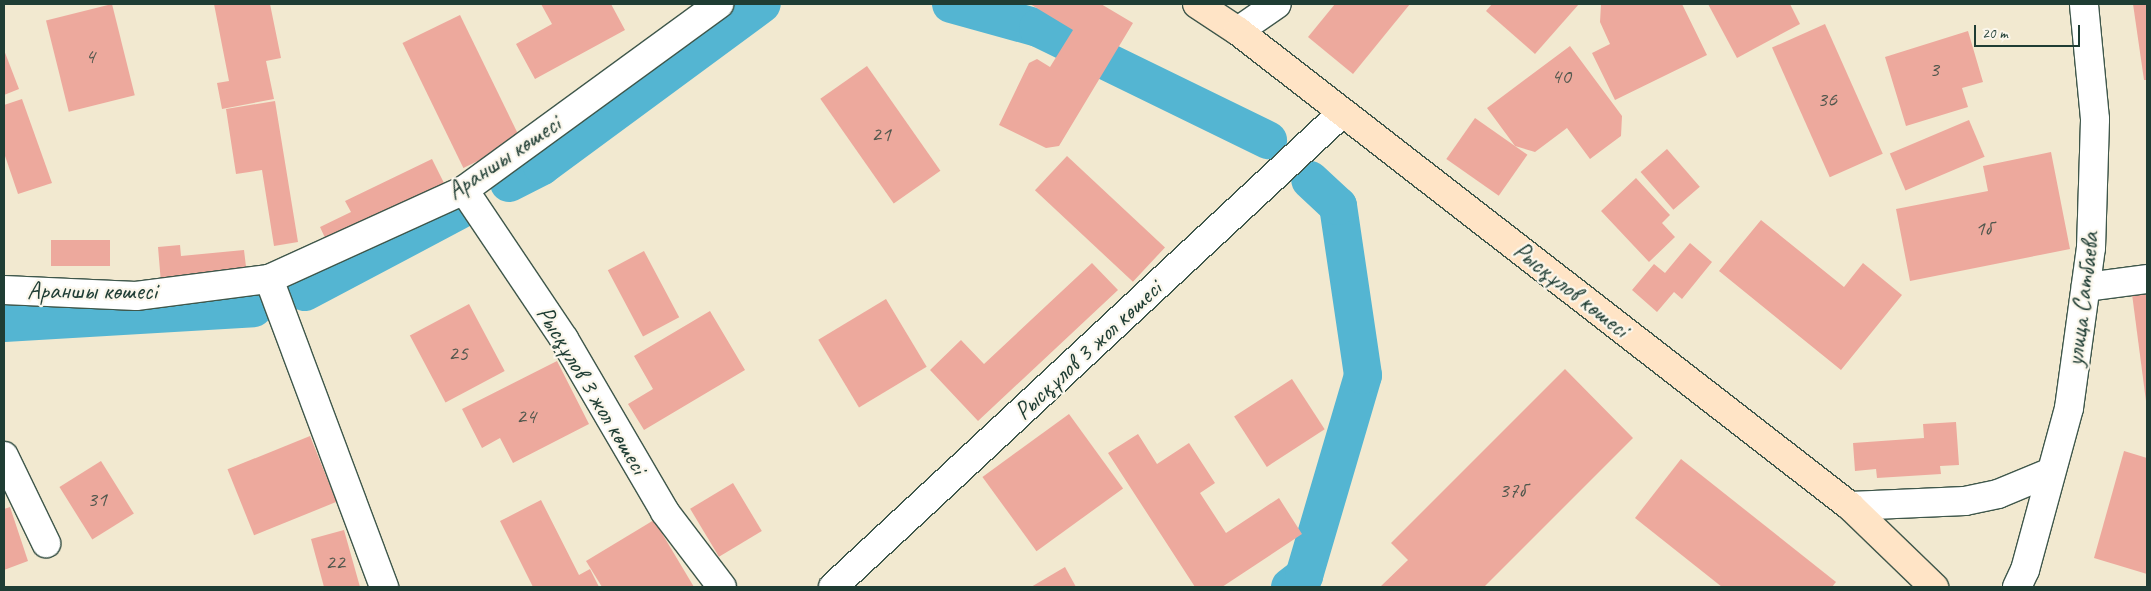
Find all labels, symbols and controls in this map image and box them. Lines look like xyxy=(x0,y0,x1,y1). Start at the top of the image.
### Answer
scale bar xyxy=(1976,15,2082,47)
text: 20 m xyxy=(1982,24,2008,43)
house number: 4 xyxy=(85,44,95,70)
house number: 3 xyxy=(1929,57,1939,83)
house number: 40 xyxy=(1551,64,1571,90)
house number: 36 xyxy=(1817,87,1837,113)
street label: Араншы көшесі xyxy=(442,109,566,207)
house number: 21 xyxy=(871,122,891,148)
house number: 1б xyxy=(1975,216,1991,242)
street label: улица Сатбаева xyxy=(2060,231,2106,367)
street label: Рысқұлов көшесі xyxy=(1507,236,1635,344)
street label: Рысқұлов 3 жол көшесі xyxy=(1008,274,1168,426)
street label: Араншы көшесі xyxy=(27,276,157,306)
street label: Рысқұлов 3 жол көшесі xyxy=(530,300,654,480)
house number: 25 xyxy=(448,341,468,367)
house number: 24 xyxy=(516,404,536,430)
house number: 37б xyxy=(1499,478,1525,504)
house number: 31 xyxy=(87,487,107,513)
house number: 22 xyxy=(325,550,345,576)

